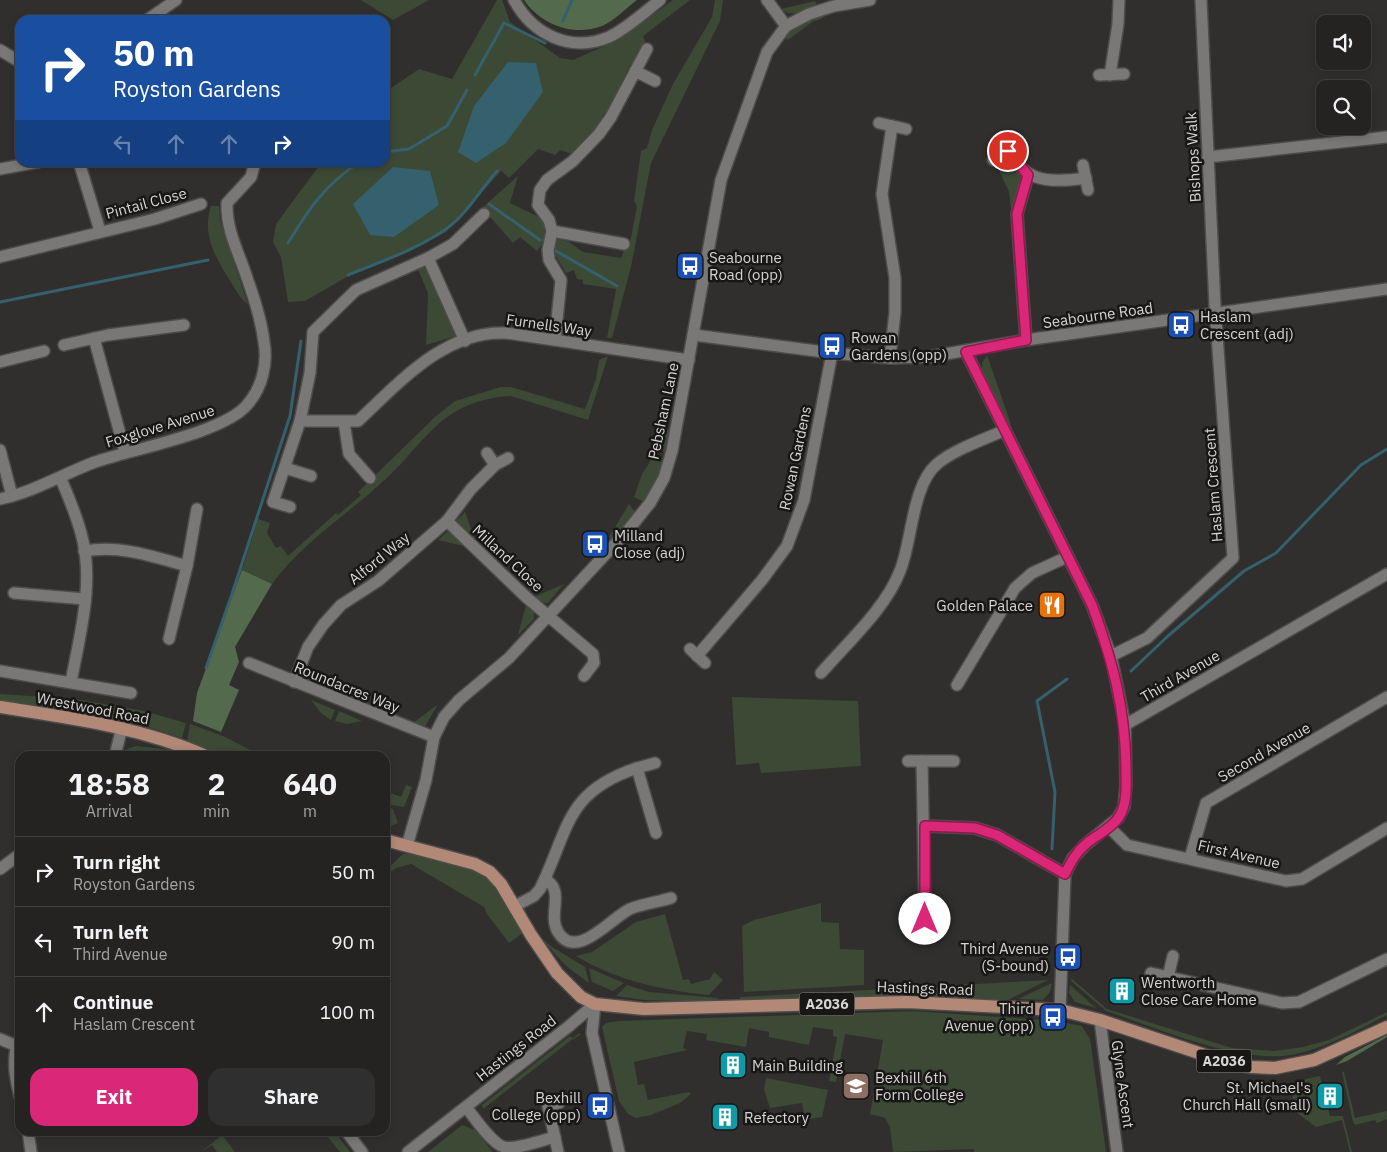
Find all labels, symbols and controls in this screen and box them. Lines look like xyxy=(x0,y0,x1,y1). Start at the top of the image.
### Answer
map controls xyxy=(1316,15,1371,135)
button: sound xyxy=(1316,15,1371,70)
text: 50 m xyxy=(113,30,195,76)
icon: right xyxy=(30,35,95,100)
text: Royston Gardens xyxy=(113,74,281,103)
button: search xyxy=(1316,80,1371,135)
street label: Bishops Walk xyxy=(1181,111,1205,203)
icon: left xyxy=(109,130,137,158)
icon: ahead xyxy=(162,130,190,158)
icon: ahead xyxy=(215,130,243,158)
icon: right xyxy=(268,130,296,158)
pin xyxy=(987,130,1029,172)
icon: arrive xyxy=(994,137,1022,165)
street label: Pintail Close xyxy=(103,183,189,223)
place label: Seabourne Road (opp) xyxy=(709,248,783,284)
bus stop icon: Seabourne Road (opp) xyxy=(675,251,705,281)
street label: Seabourne Road xyxy=(1042,298,1154,332)
place label: Haslam Crescent (adj) xyxy=(1200,307,1294,343)
street label: Furnells Way xyxy=(505,310,594,340)
bus stop icon: Haslam Crescent (adj) xyxy=(1166,310,1196,340)
place label: Rowan Gardens (opp) xyxy=(851,328,947,364)
bus stop icon: Rowan Gardens (opp) xyxy=(817,331,847,361)
street label: Pebsham Lane xyxy=(643,361,683,461)
street label: Foxglove Avenue xyxy=(103,400,217,452)
street label: Rowan Gardens xyxy=(775,404,815,512)
street label: Haslam Crescent xyxy=(1200,427,1226,543)
street label: Milland Close xyxy=(469,520,547,596)
place label: Milland Close (adj) xyxy=(614,526,685,562)
street label: Alford Way xyxy=(345,527,414,588)
bus stop icon: Milland Close (adj) xyxy=(580,529,610,559)
restaurant icon: Golden Palace xyxy=(1037,590,1067,620)
place label: Golden Palace xyxy=(936,596,1033,615)
street label: Third Avenue xyxy=(1137,646,1223,706)
street label: Roundacres Way xyxy=(291,657,403,717)
street label: Wrestwood Road xyxy=(35,688,151,728)
street label: Second Avenue xyxy=(1214,718,1314,786)
text: 18:58 xyxy=(68,764,150,803)
text: 2 xyxy=(207,764,225,803)
text: 640 xyxy=(283,764,337,803)
text: Arrival xyxy=(86,801,132,821)
text: min xyxy=(203,801,230,821)
text: m xyxy=(303,801,317,821)
street label: First Avenue xyxy=(1196,835,1282,873)
text: Turn right xyxy=(73,850,160,874)
icon: right xyxy=(30,858,58,886)
text: 50 m xyxy=(331,860,375,884)
text: Royston Gardens xyxy=(73,874,195,894)
position arrow xyxy=(898,892,950,944)
text: Turn left xyxy=(73,920,149,944)
icon: left xyxy=(30,928,58,956)
text: 90 m xyxy=(331,930,375,954)
place label: Third Avenue (S-bound) xyxy=(960,939,1049,975)
bus stop icon: Third Avenue (S-bound) xyxy=(1053,942,1083,972)
text: Third Avenue xyxy=(73,944,168,964)
place label: Wentworth Close Care Home xyxy=(1141,973,1257,1009)
building icon: Wentworth Close Care Home xyxy=(1107,976,1137,1006)
street label: Hastings Road xyxy=(876,977,974,999)
text: Continue xyxy=(73,990,153,1014)
road number: A2036 xyxy=(800,992,854,1016)
icon: ahead xyxy=(30,998,58,1026)
place label: Third Avenue (opp) xyxy=(945,999,1034,1035)
text: 100 m xyxy=(320,1000,375,1024)
bus stop icon: Third Avenue (opp) xyxy=(1038,1002,1068,1032)
street label: Hastings Road xyxy=(472,1011,560,1085)
text: Haslam Crescent xyxy=(73,1014,195,1034)
street label: Glyne Ascent xyxy=(1107,1039,1139,1129)
building icon: Main Building xyxy=(718,1050,748,1080)
road number: A2036 xyxy=(1196,1050,1252,1072)
place label: Main Building xyxy=(752,1056,843,1075)
button: Exit xyxy=(30,1068,198,1126)
button: Share xyxy=(208,1068,375,1126)
place label: Bexhill 6th Form College xyxy=(875,1068,964,1104)
school or university icon: Bexhill 6th Form College xyxy=(841,1071,871,1101)
place label: St. Michael's Church Hall (small) xyxy=(1183,1078,1311,1114)
building icon: St. Michael's Church Hall (small) xyxy=(1315,1081,1345,1111)
place label: Bexhill College (opp) xyxy=(492,1088,581,1124)
bus stop icon: Bexhill College (opp) xyxy=(585,1091,615,1121)
building icon: Refectory xyxy=(710,1102,740,1132)
place label: Refectory xyxy=(744,1108,809,1127)

